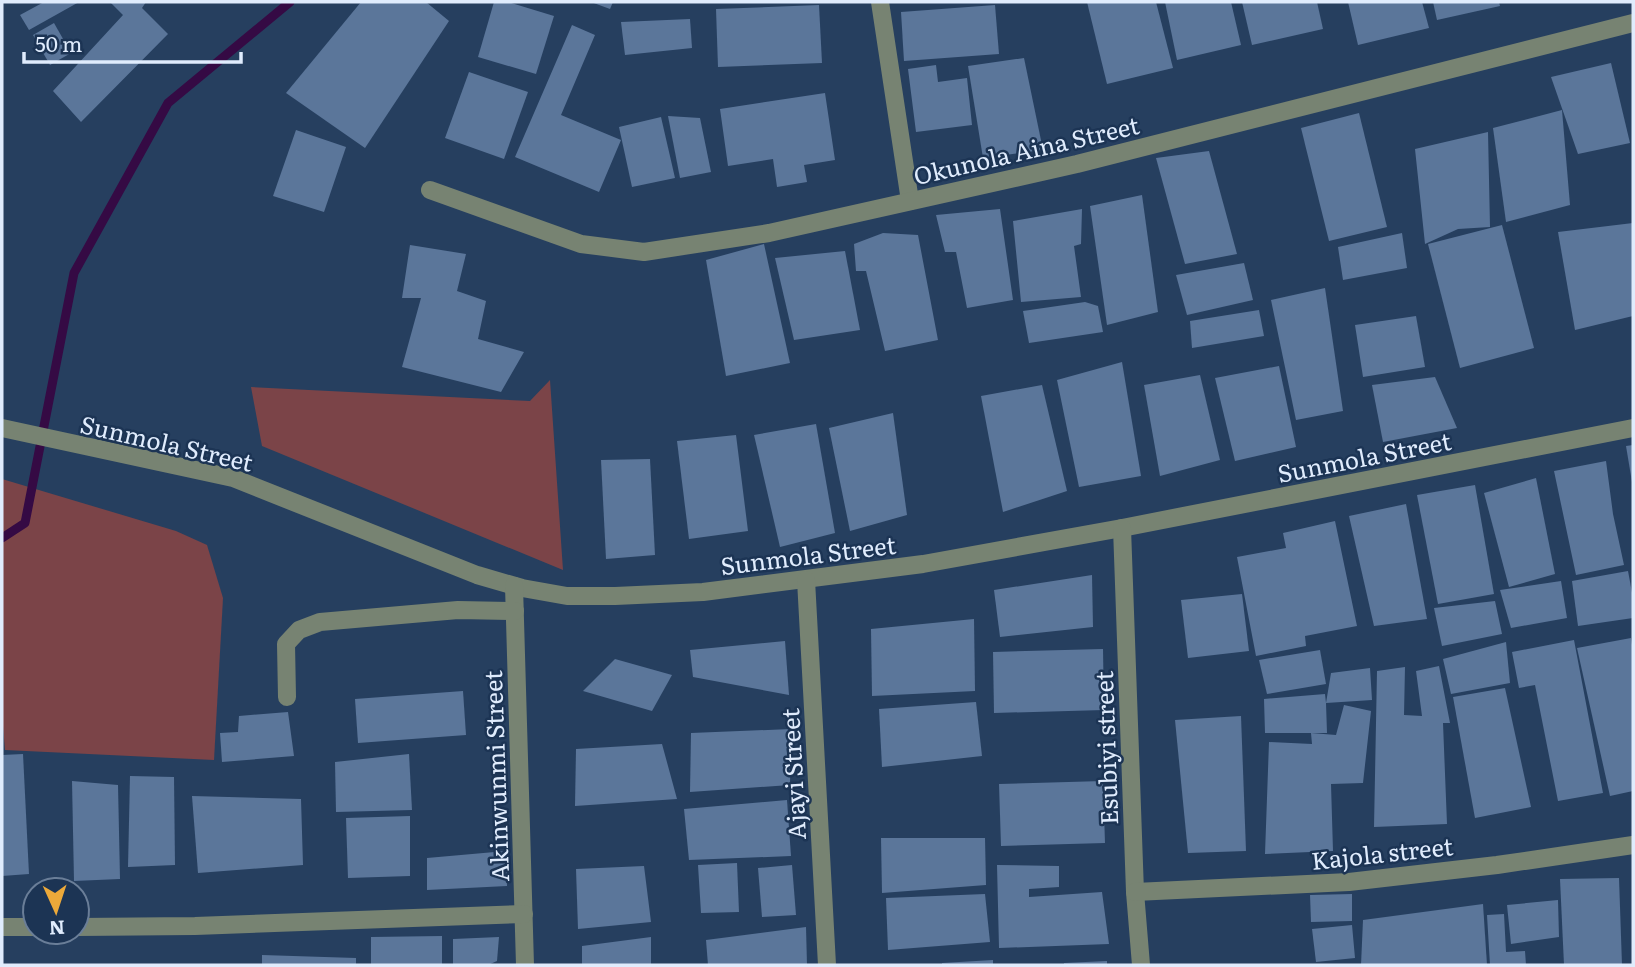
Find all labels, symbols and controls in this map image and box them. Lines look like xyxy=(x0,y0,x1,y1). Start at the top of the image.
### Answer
scale bar xyxy=(24,21,242,65)
text: 50 m xyxy=(35,27,82,58)
street label: Okunola Aina Street xyxy=(910,106,1143,192)
street label: Sunmola Street xyxy=(77,405,257,479)
street label: Sunmola Street xyxy=(1274,422,1454,490)
street label: Sunmola Street xyxy=(718,526,898,582)
street label: Akinwunmi Street xyxy=(474,669,516,882)
street label: Esubiyi street xyxy=(1085,670,1125,826)
street label: Ajayi Street xyxy=(771,707,813,841)
street label: Kajola street xyxy=(1309,827,1455,877)
north arrow xyxy=(21,876,91,946)
text: N xyxy=(48,915,66,943)

